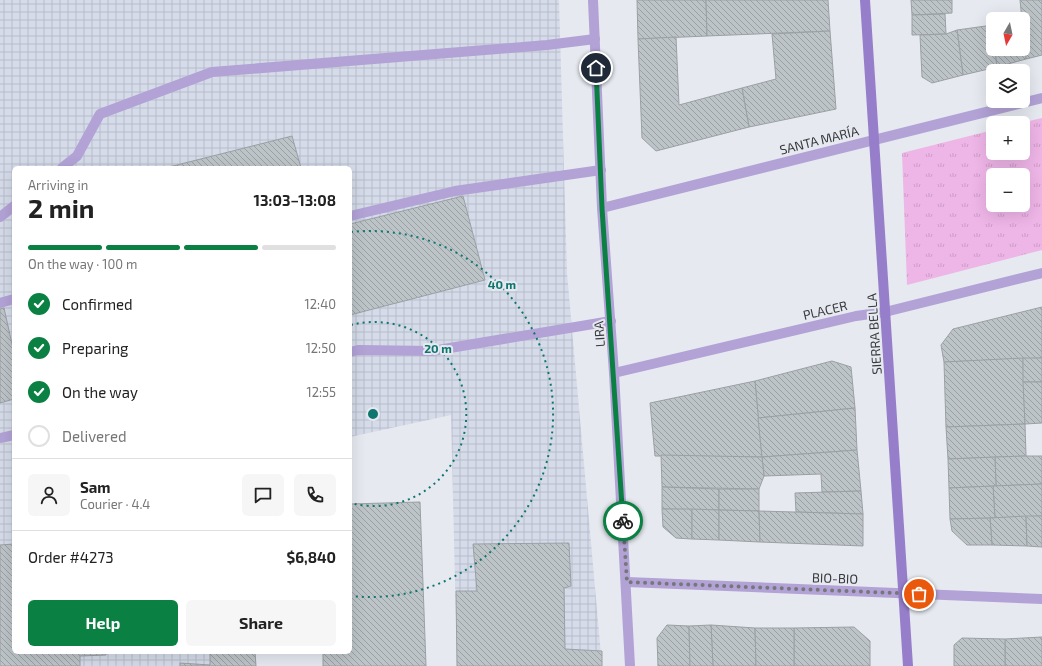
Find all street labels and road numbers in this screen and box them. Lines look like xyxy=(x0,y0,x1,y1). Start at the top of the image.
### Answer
street label: SANTA MARÍA xyxy=(778,121,860,158)
street label: SIERRA BELLA xyxy=(863,293,885,375)
street label: PLACER xyxy=(801,297,849,323)
street label: LIRA xyxy=(590,320,608,348)
street label: BIO-BIO xyxy=(812,569,858,587)

